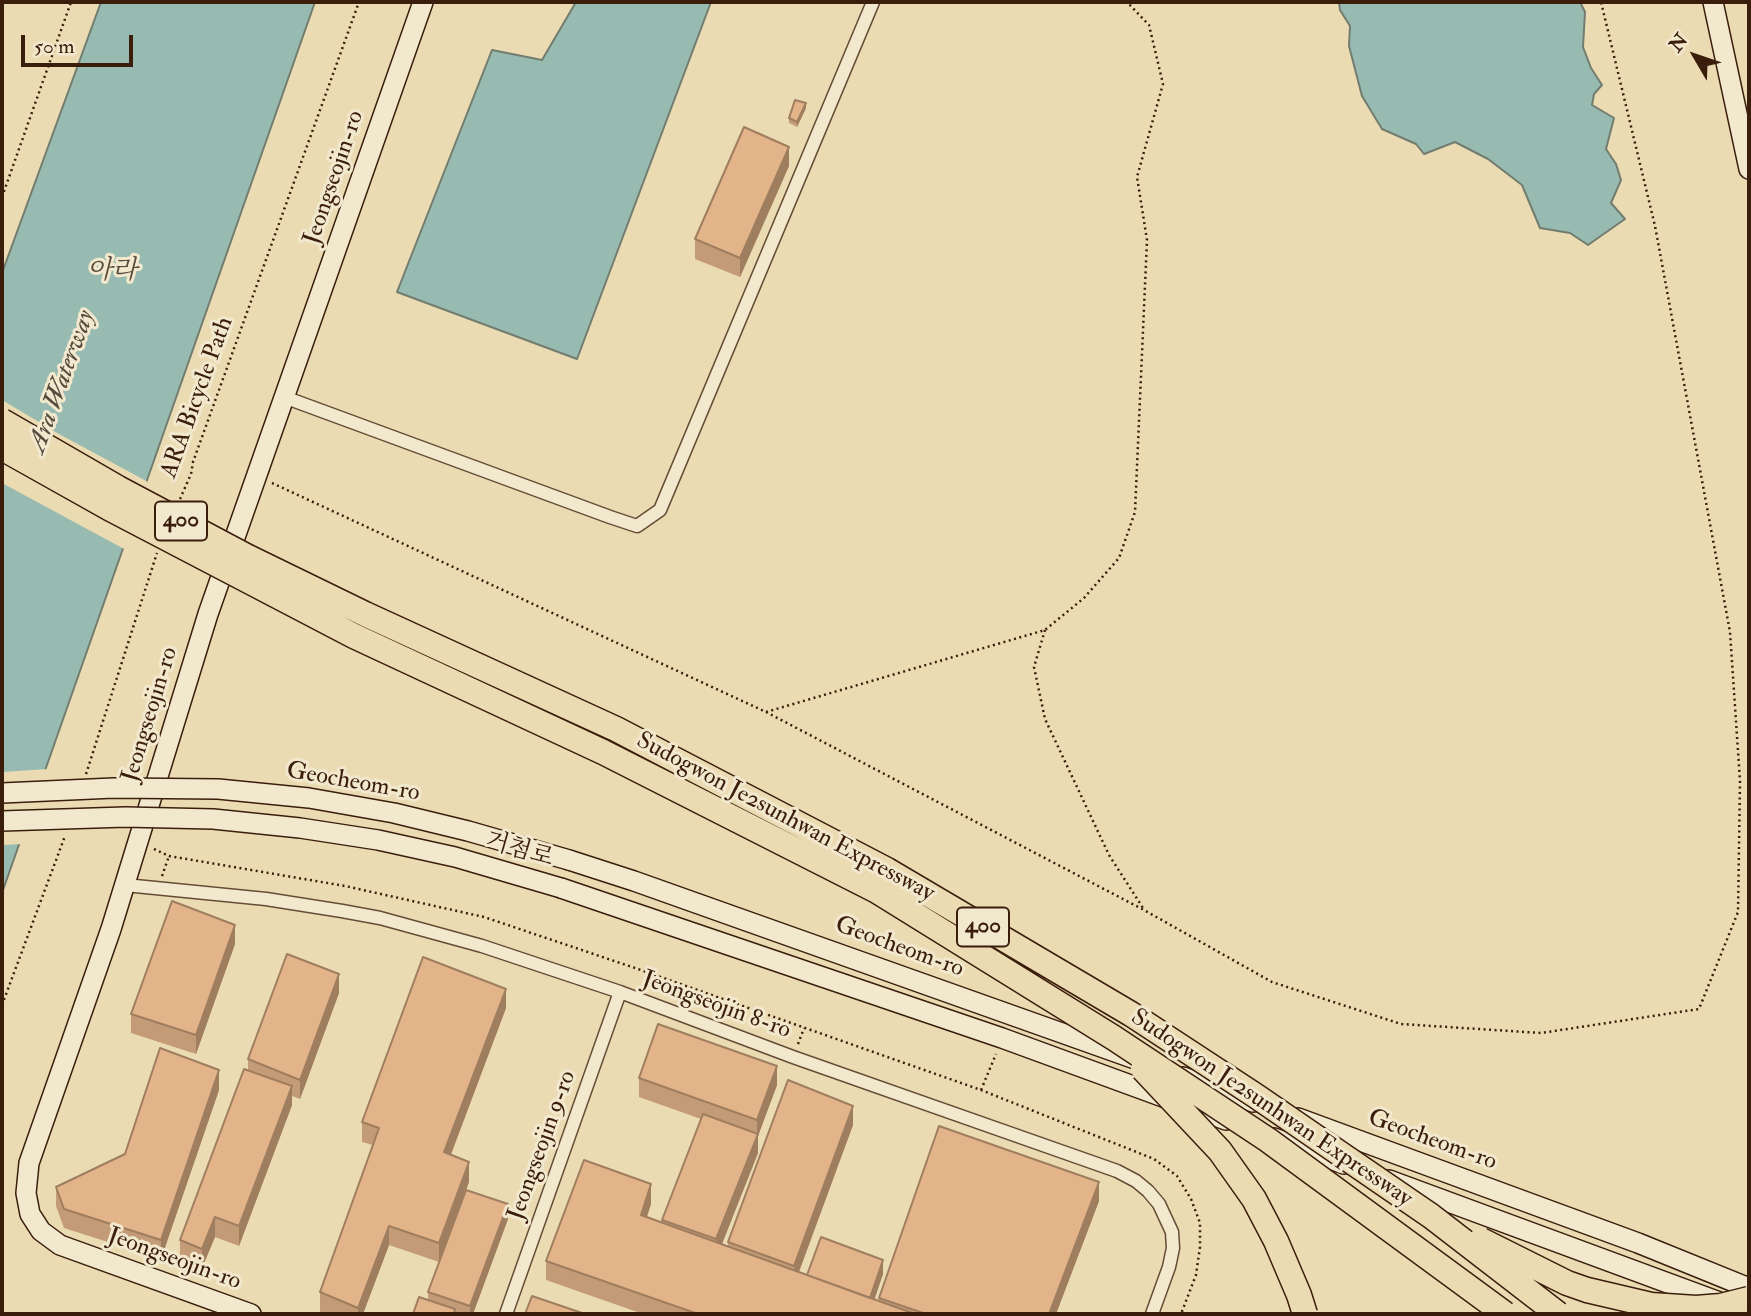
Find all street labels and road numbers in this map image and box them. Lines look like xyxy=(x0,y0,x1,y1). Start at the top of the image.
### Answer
street label: Jeongseojin-ro xyxy=(299,107,371,249)
street label: ARA Bicycle Path xyxy=(156,314,240,482)
road number: 400 xyxy=(155,502,207,540)
street label: Jeongseojin-ro xyxy=(117,644,185,786)
street label: Sudogwon Je2sunhwan Expressway xyxy=(631,727,939,909)
street label: Geocheom-ro xyxy=(284,757,422,809)
street label: 거첨로 xyxy=(482,828,556,874)
road number: 400 xyxy=(957,908,1009,946)
street label: Geocheom-ro xyxy=(831,911,967,985)
street label: Jeongseojin 8-ro xyxy=(638,966,794,1046)
street label: Sudogwon Je2sunhwan Expressway xyxy=(1125,1004,1417,1214)
street label: Jeongseojin 9-ro xyxy=(503,1067,583,1225)
street label: Geocheom-ro xyxy=(1364,1104,1500,1178)
street label: Jeongseojin-ro xyxy=(103,1223,245,1297)

